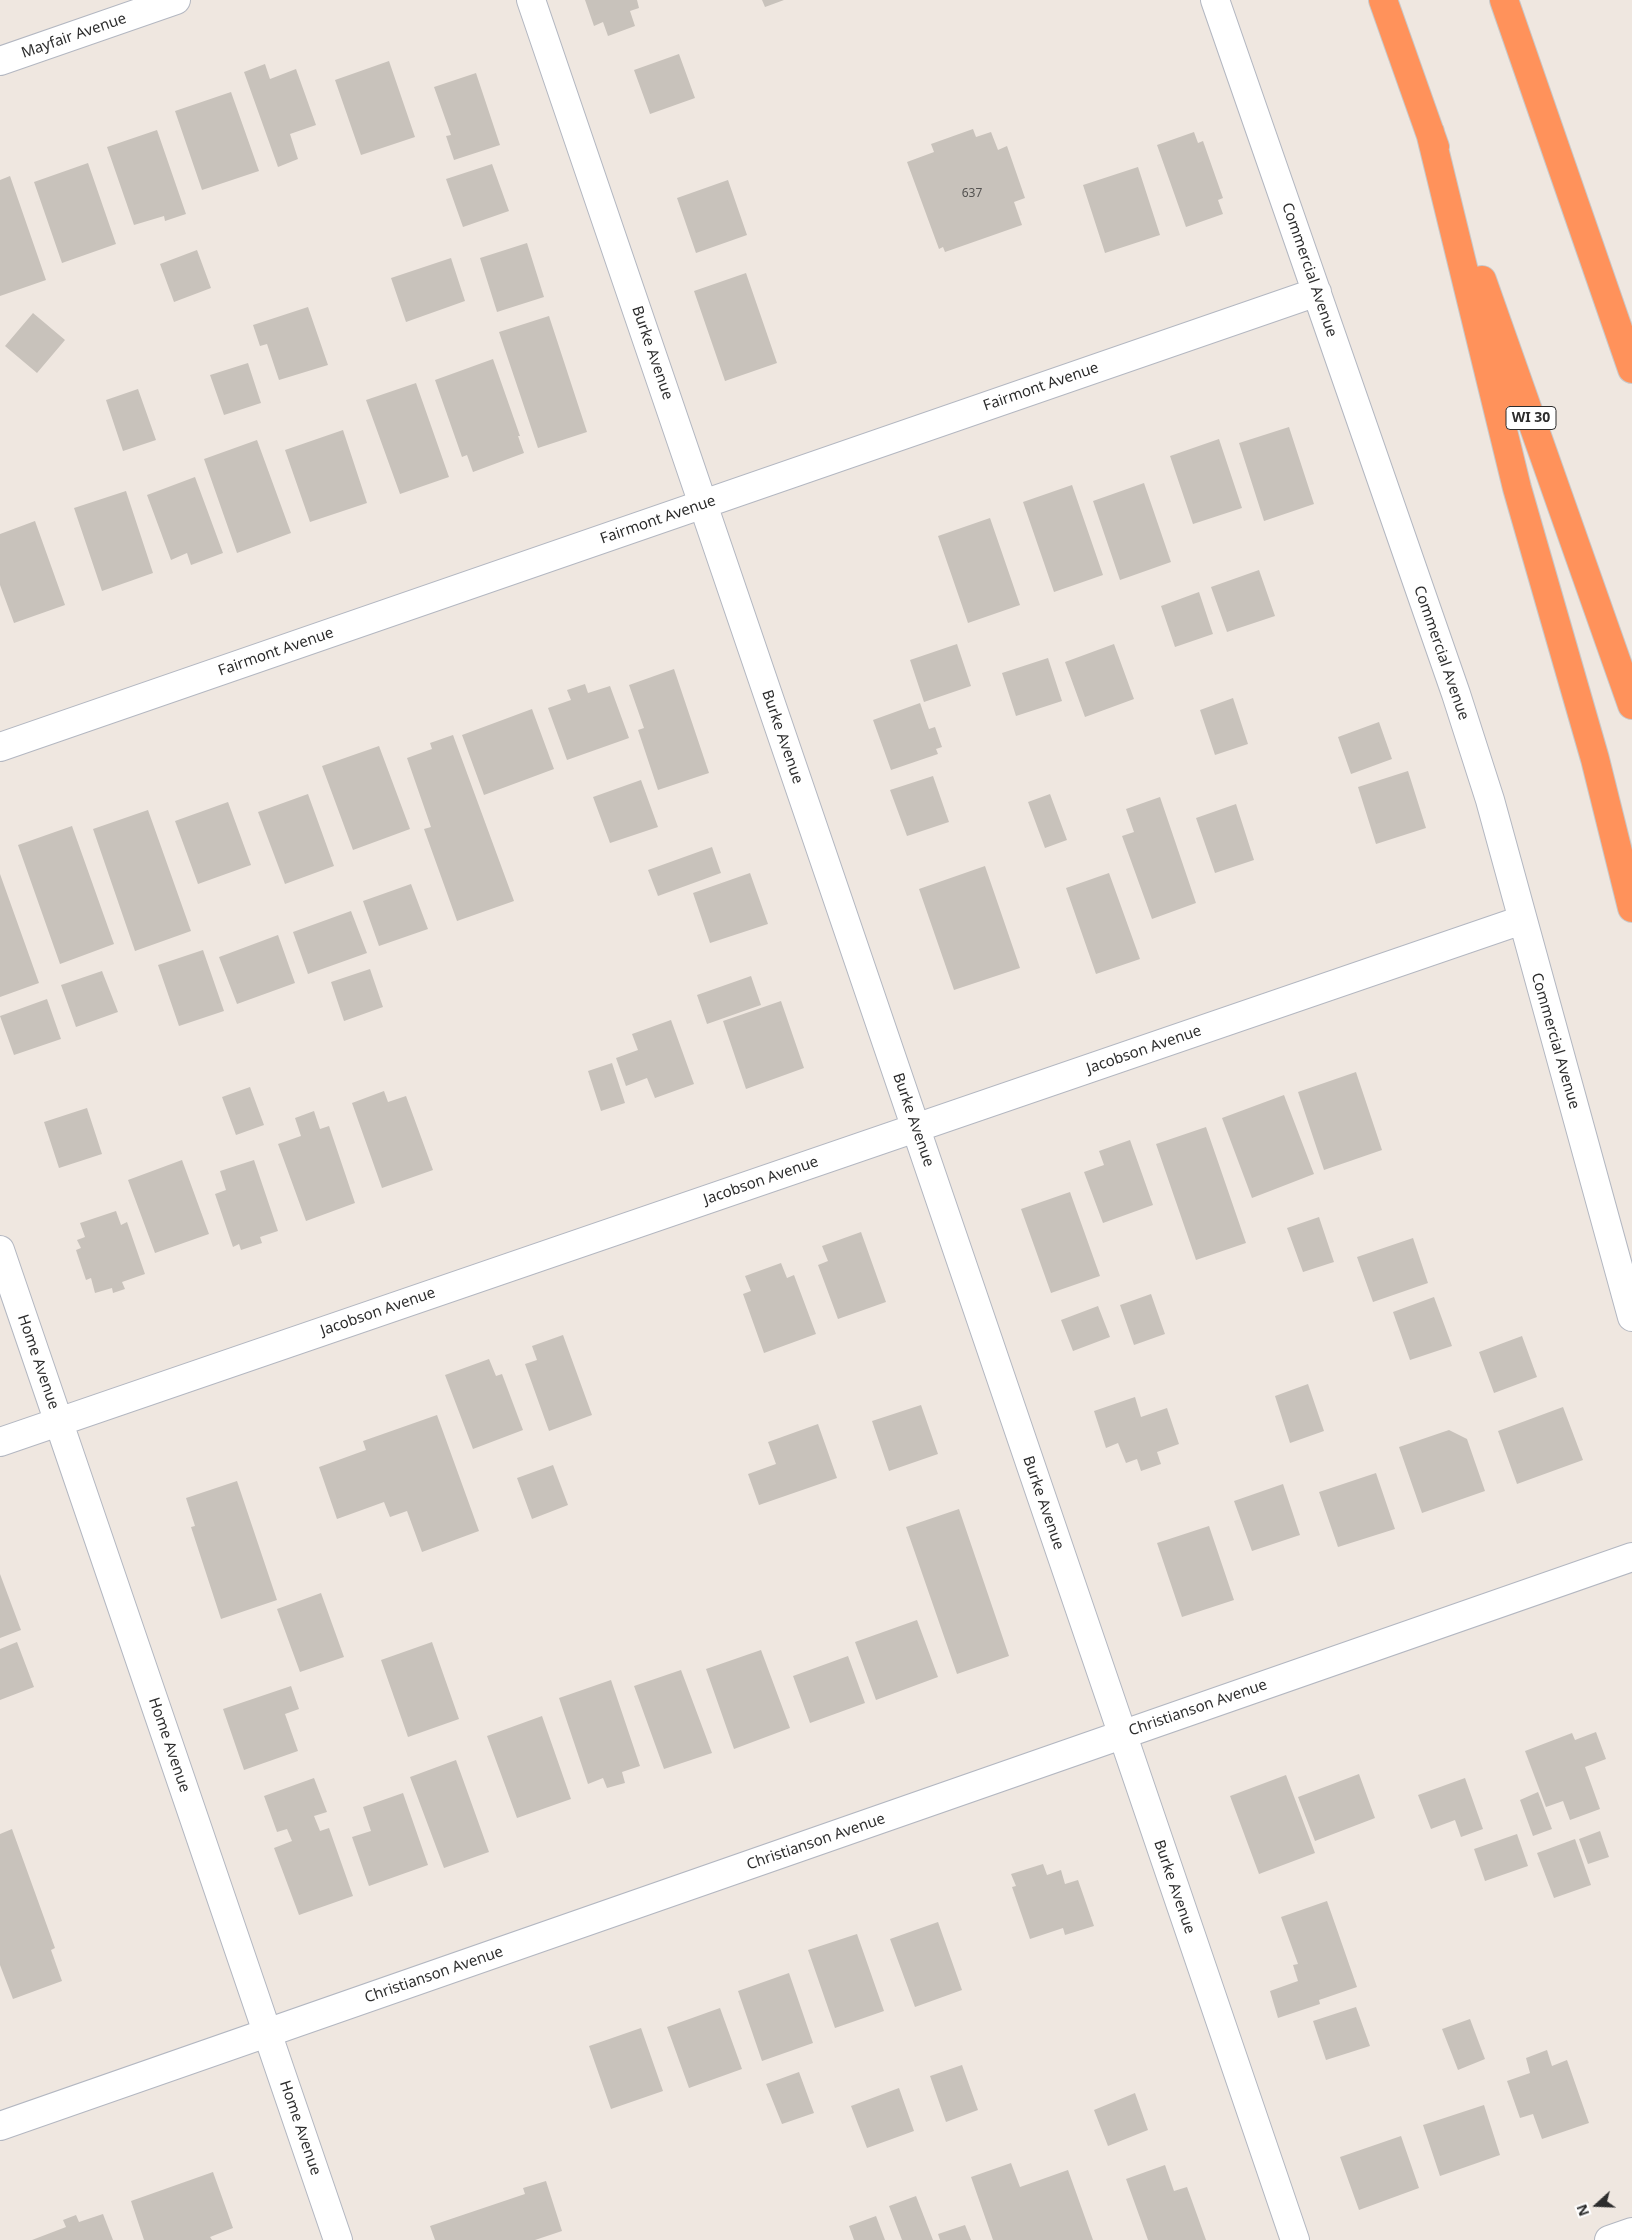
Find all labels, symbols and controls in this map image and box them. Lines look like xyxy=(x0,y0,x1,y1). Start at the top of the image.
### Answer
street label: Mayfair Avenue xyxy=(19,10,129,62)
house number: 637 xyxy=(962,187,982,201)
street label: Commercial Avenue xyxy=(1278,200,1340,340)
street label: Burke Avenue xyxy=(627,304,677,402)
street label: Fairmont Avenue xyxy=(981,359,1101,415)
road number: WI 30 xyxy=(1506,406,1556,429)
street label: Fairmont Avenue xyxy=(598,492,718,548)
street label: Commercial Avenue xyxy=(1410,583,1472,723)
street label: Fairmont Avenue xyxy=(216,624,336,680)
street label: Burke Avenue xyxy=(757,688,807,786)
street label: Commercial Avenue xyxy=(1527,971,1583,1111)
street label: Jacobson Avenue xyxy=(1084,1022,1204,1078)
street label: Burke Avenue xyxy=(888,1071,938,1169)
street label: Jacobson Avenue xyxy=(701,1153,821,1209)
street label: Jacobson Avenue xyxy=(318,1284,438,1340)
street label: Home Avenue xyxy=(13,1312,63,1412)
street label: Burke Avenue xyxy=(1018,1454,1068,1552)
street label: Christianson Avenue xyxy=(1126,1676,1270,1740)
street label: Home Avenue xyxy=(144,1695,194,1795)
street label: Christianson Avenue xyxy=(744,1810,888,1874)
street label: Burke Avenue xyxy=(1149,1838,1199,1936)
street label: Christianson Avenue xyxy=(362,1943,506,2007)
street label: Home Avenue xyxy=(275,2078,325,2178)
north arrow xyxy=(1572,2180,1622,2230)
text: N xyxy=(1572,2202,1593,2219)

